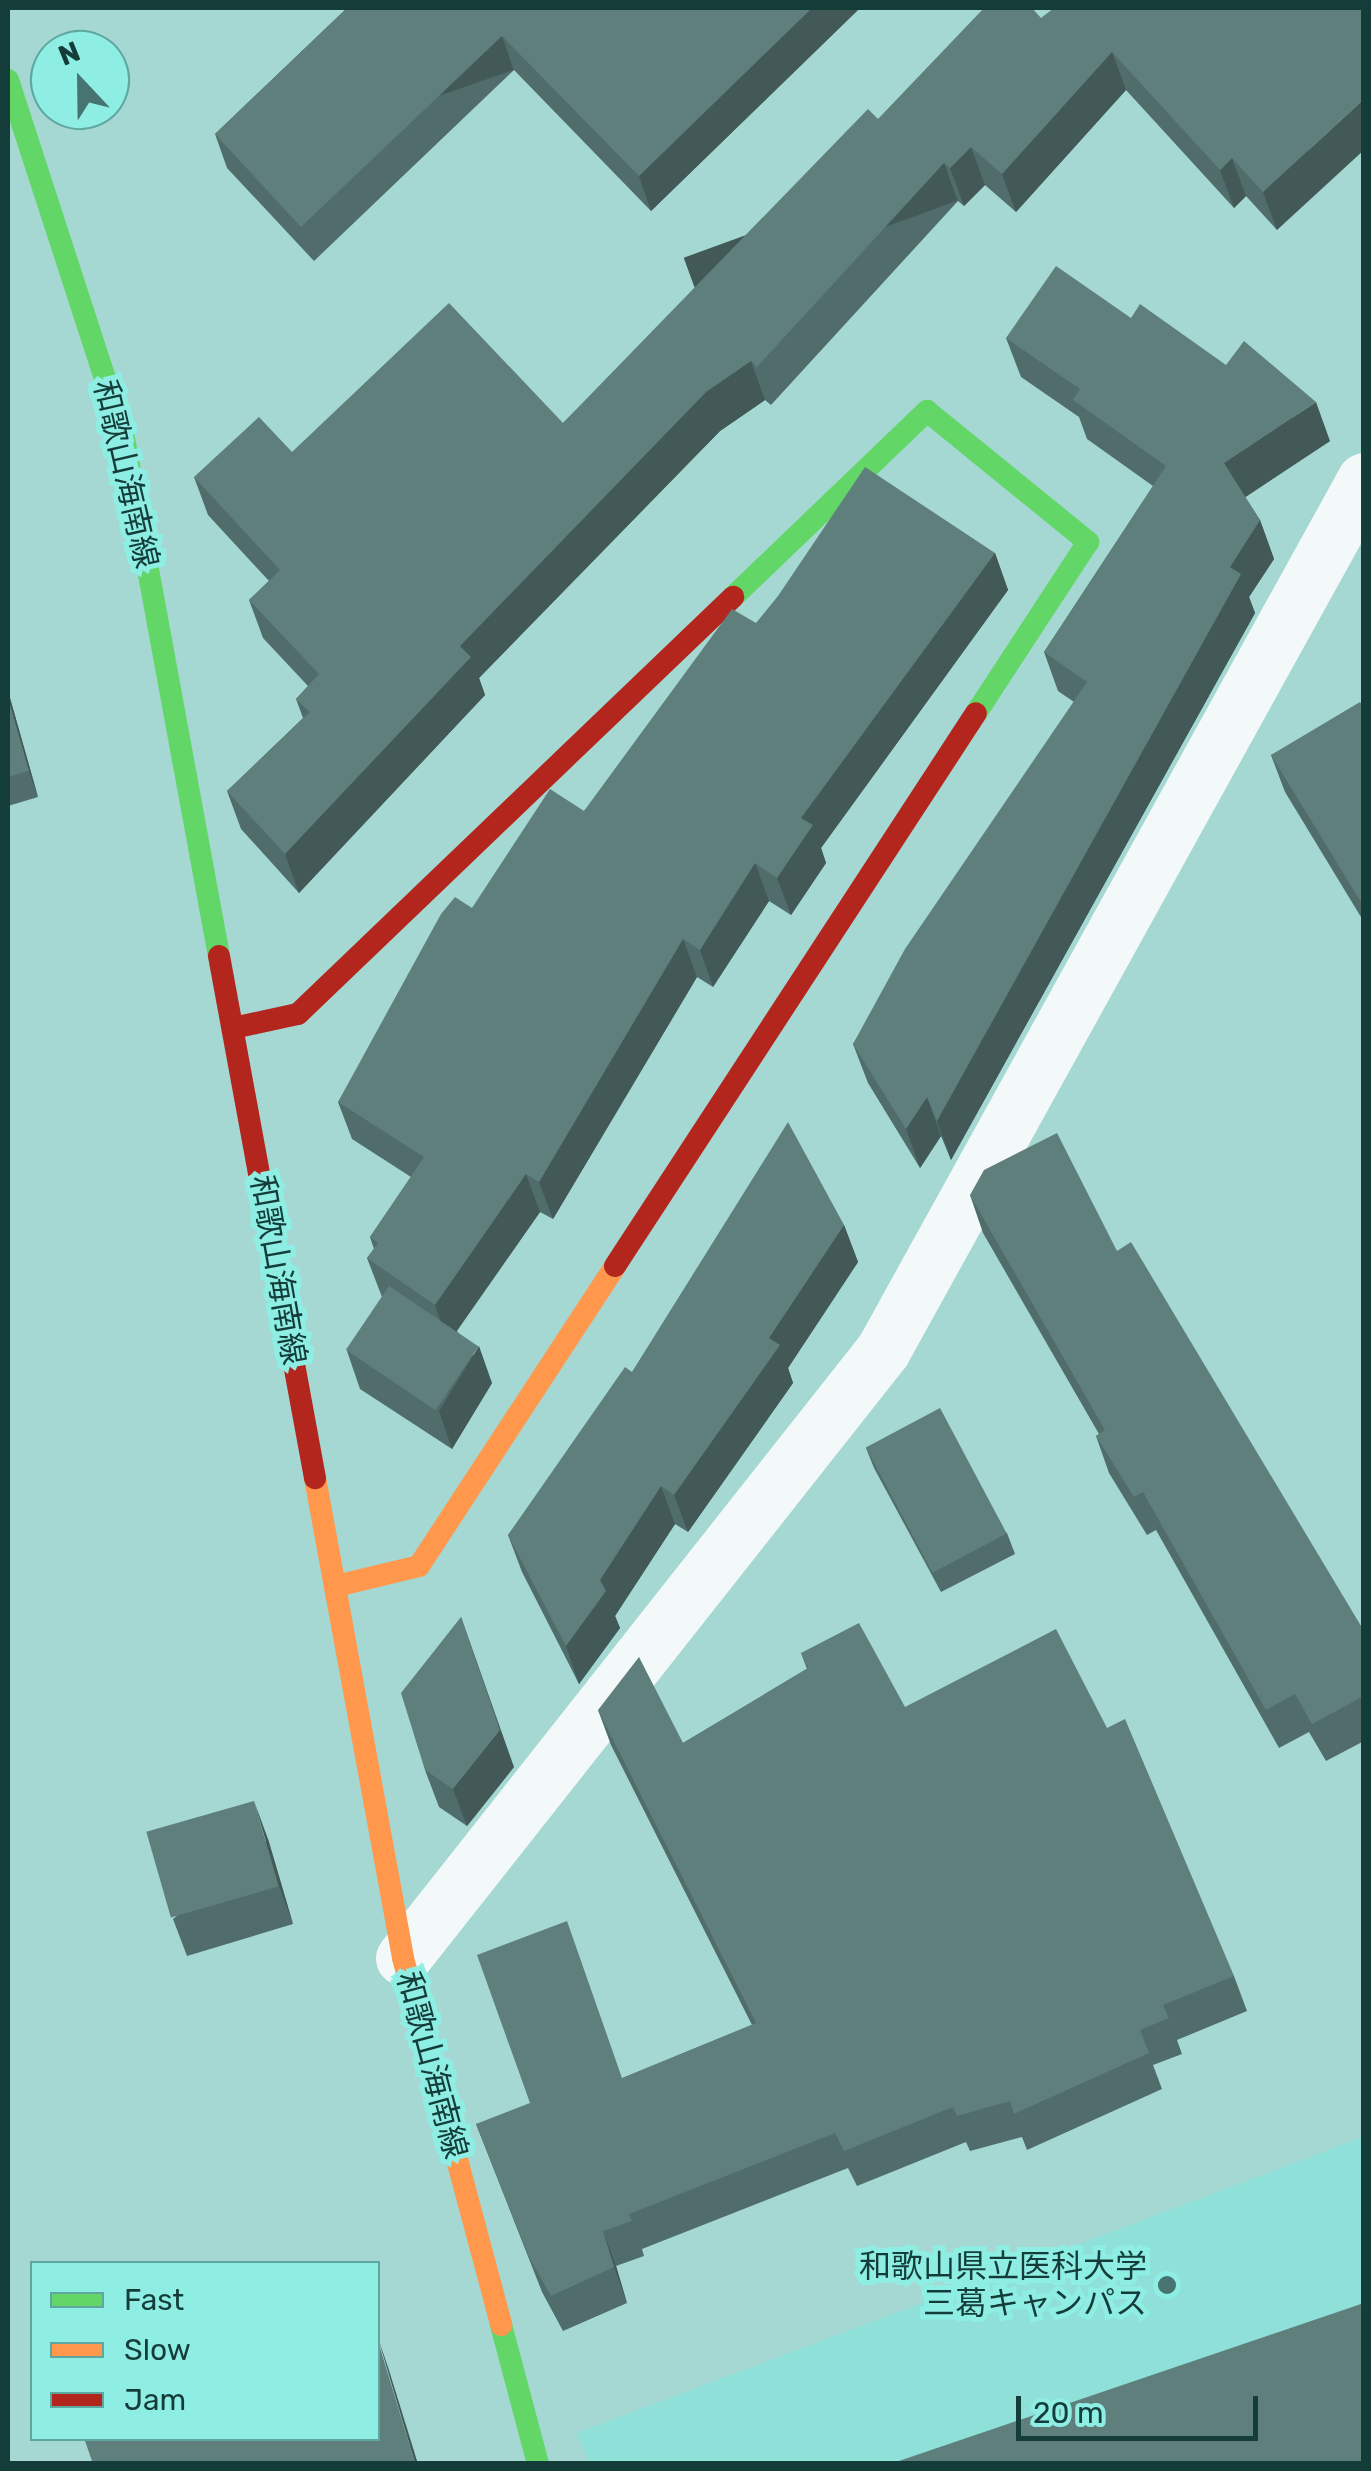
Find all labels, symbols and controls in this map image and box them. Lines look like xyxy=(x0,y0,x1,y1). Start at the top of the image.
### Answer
north arrow xyxy=(30,30,130,130)
text: N xyxy=(54,35,85,73)
street label: 和歌山海南線 xyxy=(86,376,166,572)
street label: 和歌山海南線 xyxy=(242,1172,314,1368)
street label: 和歌山海南線 xyxy=(389,1967,475,2163)
place label: 和歌山県立医科大学 三葛キャンパス xyxy=(859,2248,1147,2323)
legend xyxy=(30,2261,380,2441)
marker: 和歌山県立医科大学 三葛キャンパス xyxy=(1156,2274,1178,2296)
text: Fast xyxy=(124,2282,184,2318)
text: Slow xyxy=(124,2332,191,2368)
scale bar xyxy=(1021,2376,1264,2438)
text: Jam xyxy=(124,2382,186,2418)
text: 20 m xyxy=(1033,2395,1104,2431)

